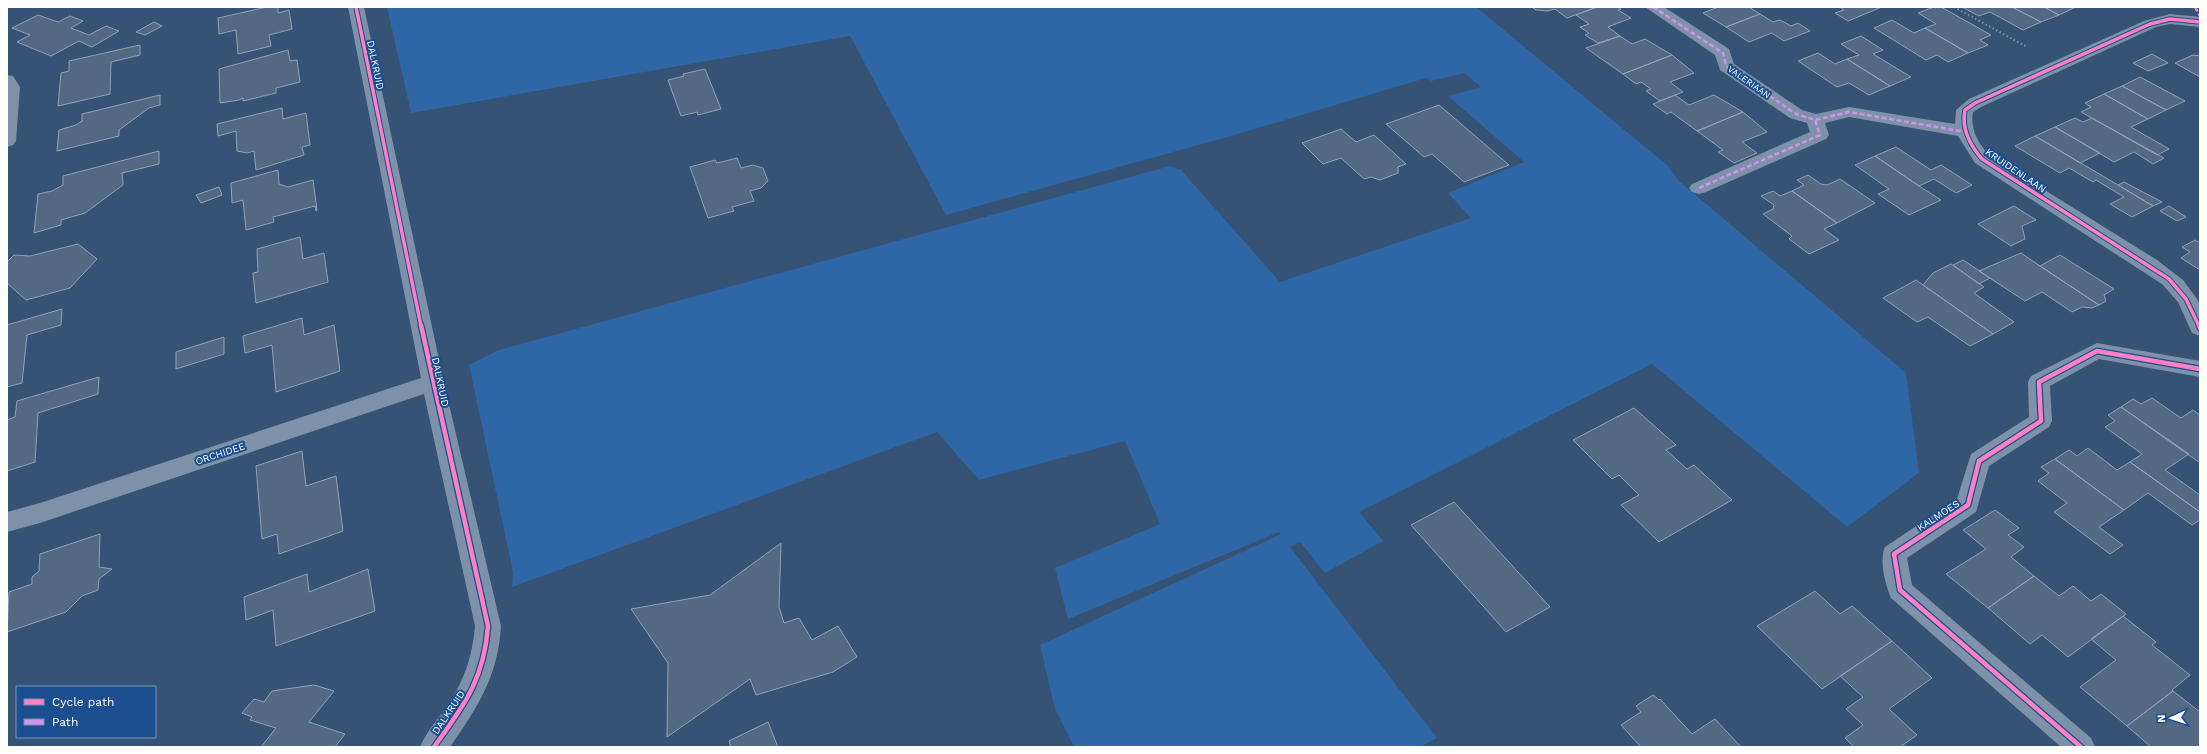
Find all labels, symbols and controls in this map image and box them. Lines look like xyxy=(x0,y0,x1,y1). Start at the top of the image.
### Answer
street label: DALKRUID xyxy=(365,39,386,91)
street label: VALERIAAN xyxy=(1726,64,1772,100)
street label: KRUIDENLAAN xyxy=(1983,146,2048,195)
street label: DALKRUID xyxy=(430,356,451,408)
street label: ORCHIDEE xyxy=(194,440,246,467)
street label: KALMOES xyxy=(1915,498,1961,533)
legend xyxy=(16,686,156,738)
street label: DALKRUID xyxy=(430,688,467,736)
text: Cycle path xyxy=(52,695,114,709)
north arrow xyxy=(2151,698,2191,738)
text: N xyxy=(2155,714,2168,723)
text: Path xyxy=(52,715,78,729)

